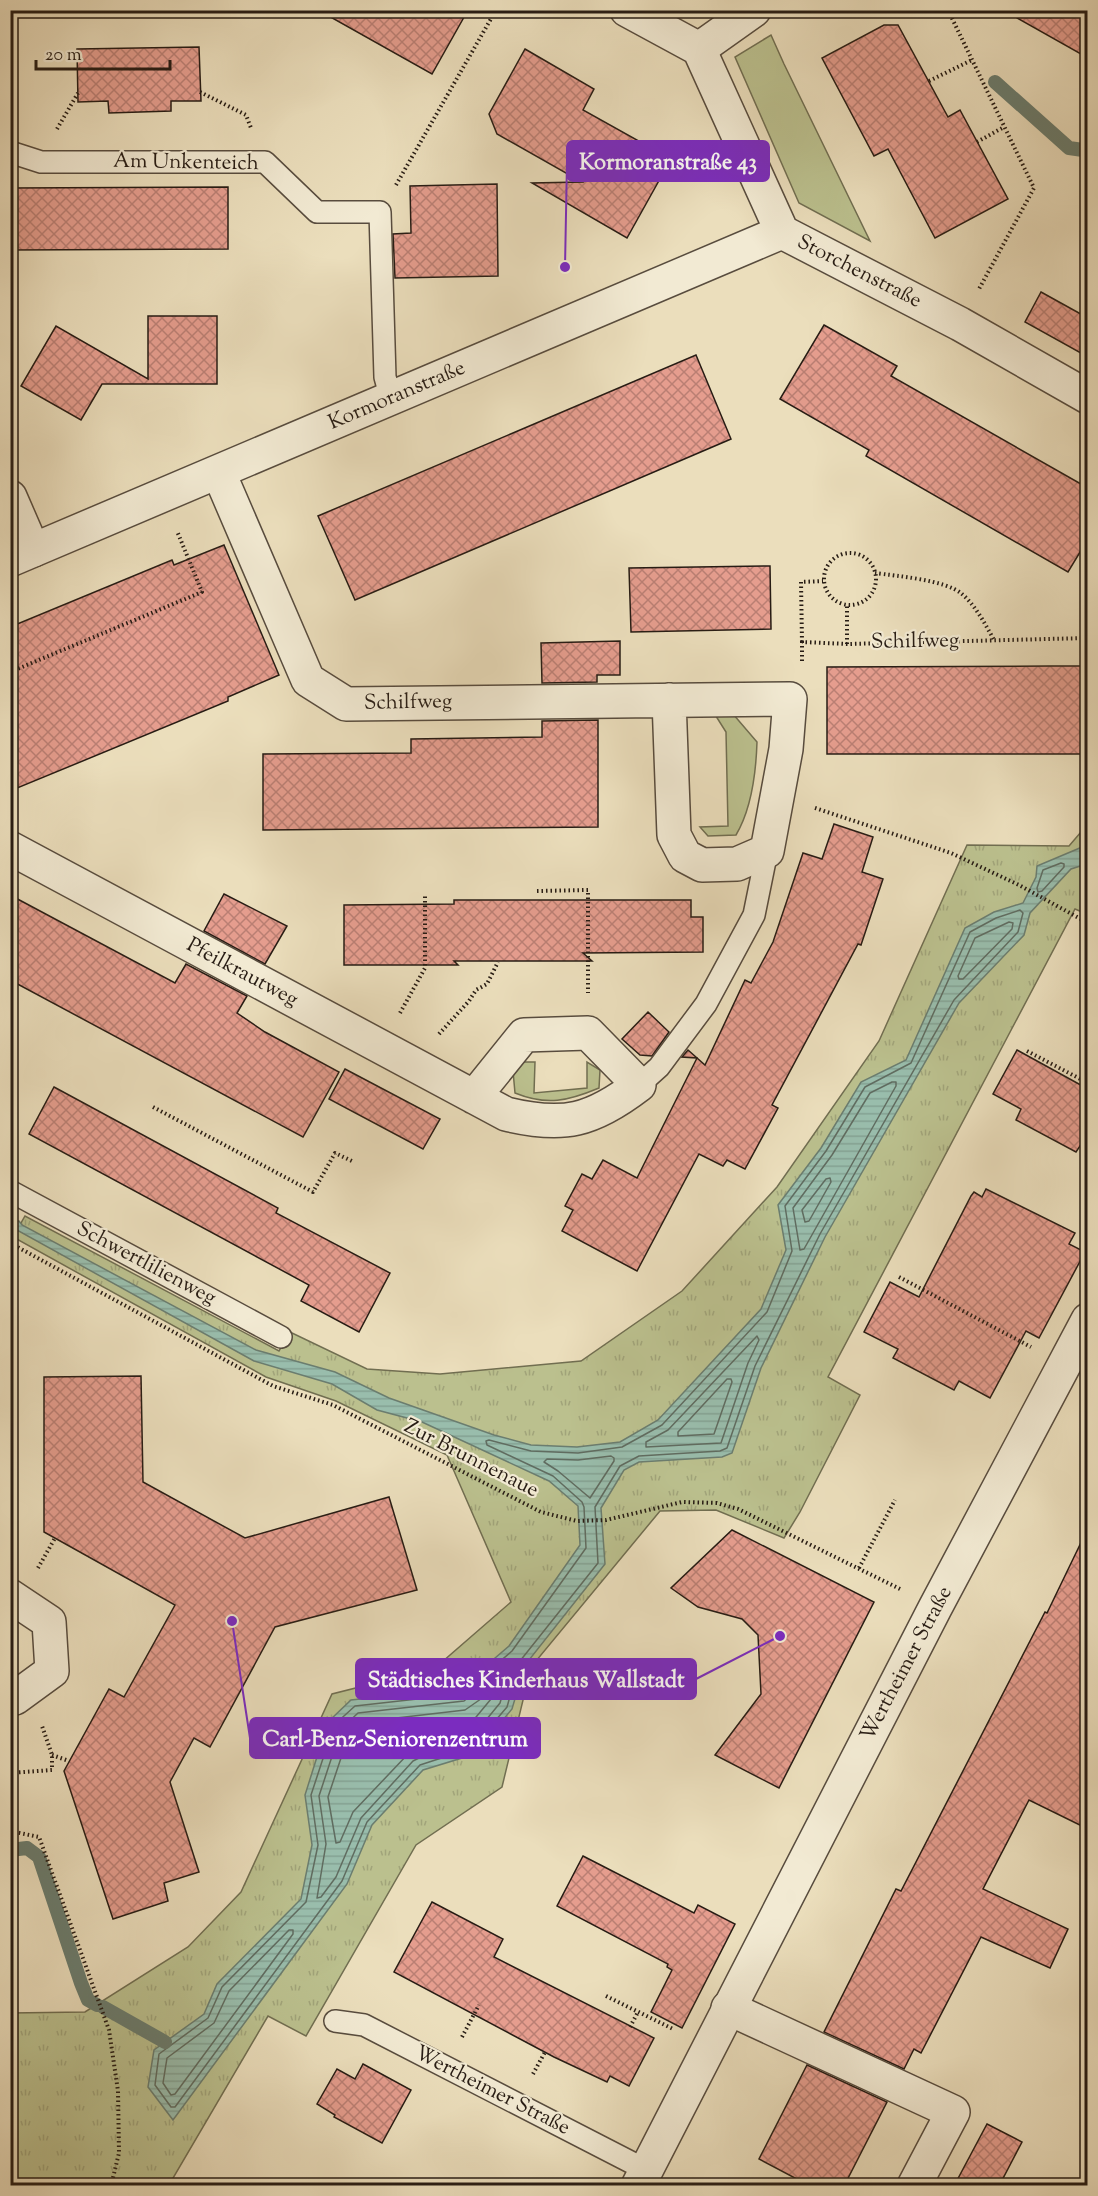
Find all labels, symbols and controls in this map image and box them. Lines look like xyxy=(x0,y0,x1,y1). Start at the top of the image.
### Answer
scale bar xyxy=(36,33,170,71)
text: 20 m xyxy=(45,43,82,69)
callout: Kormoranstraße 43 xyxy=(567,141,769,181)
street label: Am Unkenteich xyxy=(113,147,259,179)
text: Kormoranstraße 43 xyxy=(579,148,757,180)
street label: Storchenstraße xyxy=(791,228,927,316)
street label: Kormoranstraße xyxy=(324,354,470,438)
street label: Schilfweg xyxy=(871,626,959,658)
street label: Schilfweg xyxy=(364,687,452,719)
street label: Pfeilkrautweg xyxy=(181,931,303,1015)
street label: Schwertlilienweg xyxy=(71,1215,221,1313)
street label: Zur Brunnenaue xyxy=(398,1412,544,1506)
street label: Wertheimer Straße xyxy=(854,1581,960,1747)
callout: Städtisches Kinderhaus Wallstadt xyxy=(356,1659,696,1699)
text: Städtisches Kinderhaus Wallstadt xyxy=(368,1666,685,1698)
callout: Carl-Benz-Seniorenzentrum xyxy=(250,1718,540,1758)
text: Carl-Benz-Seniorenzentrum xyxy=(262,1725,529,1757)
street label: Wertheimer Straße xyxy=(409,2039,575,2143)

